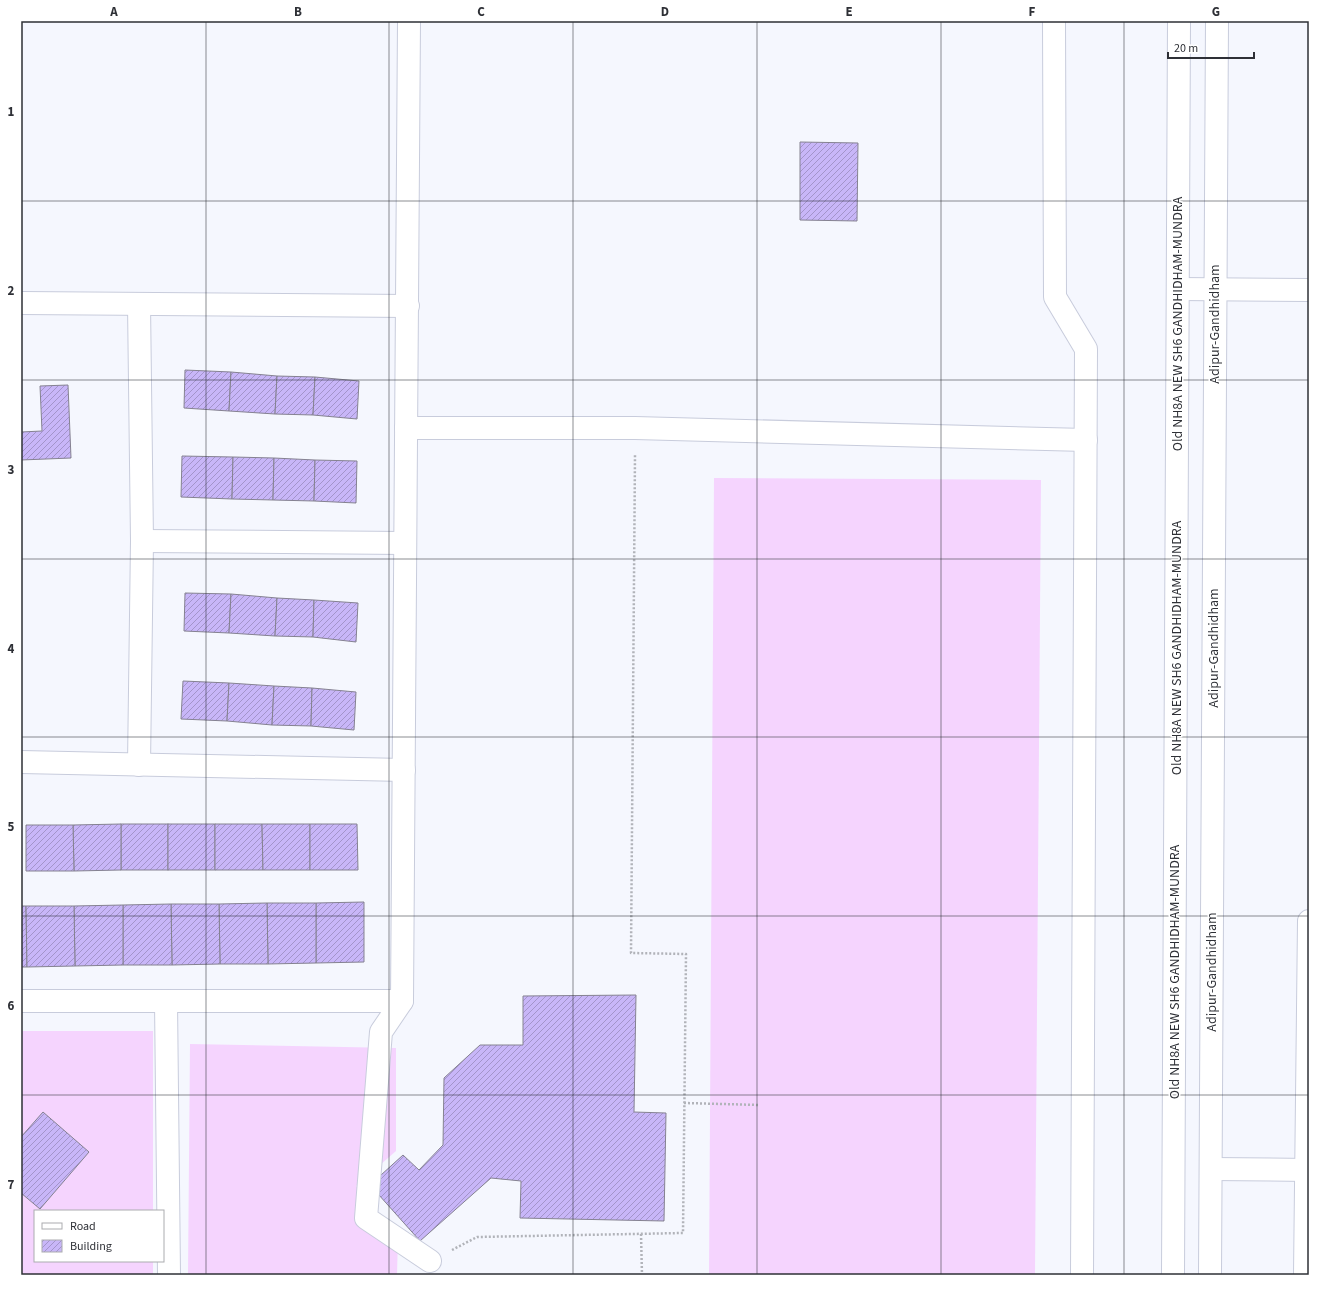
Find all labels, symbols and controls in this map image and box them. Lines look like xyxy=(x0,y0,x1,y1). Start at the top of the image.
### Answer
text: A xyxy=(109,3,118,21)
text: B xyxy=(294,3,302,21)
text: C xyxy=(477,3,485,21)
text: D xyxy=(661,3,669,21)
text: E xyxy=(845,3,853,21)
text: F xyxy=(1029,3,1036,21)
text: G xyxy=(1212,3,1220,21)
scale bar xyxy=(1168,34,1254,60)
text: 20 m xyxy=(1174,40,1198,57)
text: 1 xyxy=(8,103,15,121)
street label: Old NH8A NEW SH6 GANDHIDHAM-MUNDRA xyxy=(1168,196,1188,451)
street label: Adipur-Gandhidham xyxy=(1205,264,1225,384)
text: 2 xyxy=(8,282,15,300)
text: 3 xyxy=(8,461,15,479)
street label: Old NH8A NEW SH6 GANDHIDHAM-MUNDRA xyxy=(1167,520,1187,775)
street label: Adipur-Gandhidham xyxy=(1204,588,1224,708)
text: 4 xyxy=(8,640,15,658)
text: 5 xyxy=(8,818,15,836)
street label: Old NH8A NEW SH6 GANDHIDHAM-MUNDRA xyxy=(1165,844,1185,1099)
street label: Adipur-Gandhidham xyxy=(1202,912,1222,1032)
text: 6 xyxy=(8,997,15,1015)
text: 7 xyxy=(8,1176,15,1194)
legend xyxy=(34,1210,164,1262)
text: Road xyxy=(70,1218,96,1235)
text: Building xyxy=(70,1238,112,1255)

